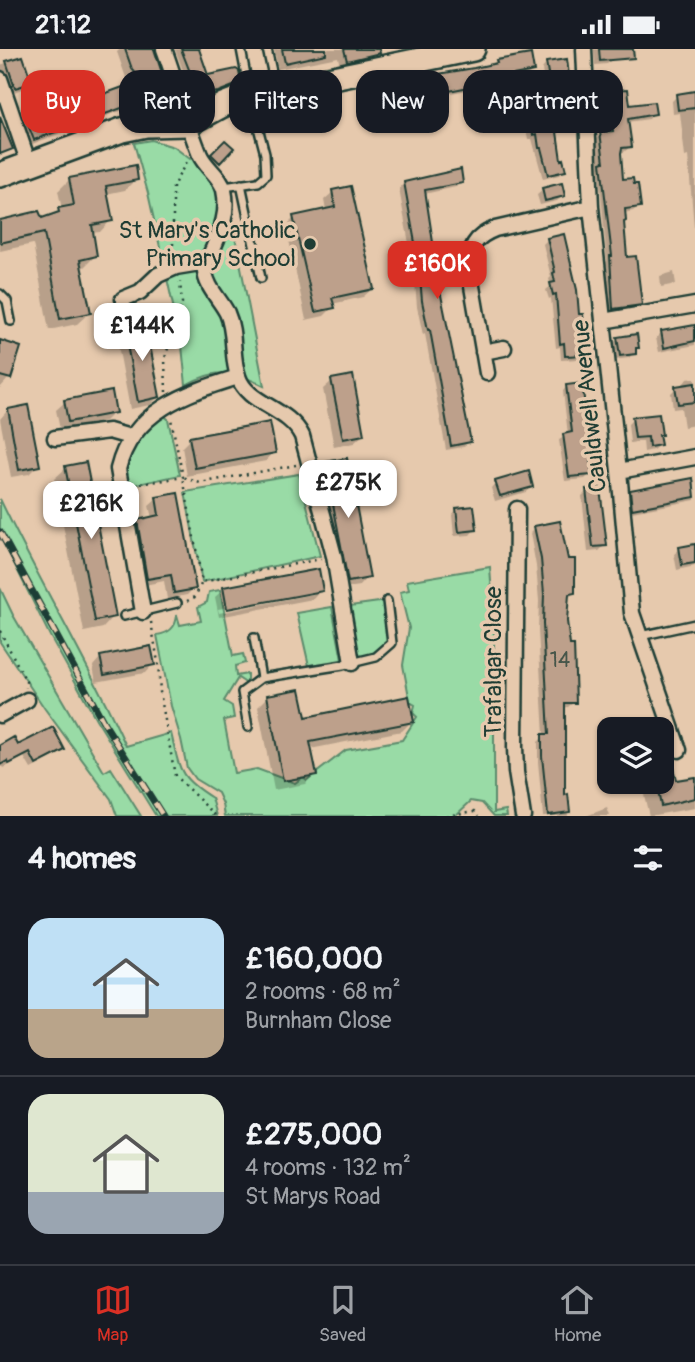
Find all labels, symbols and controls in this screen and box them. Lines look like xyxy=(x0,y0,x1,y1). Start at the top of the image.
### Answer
text: 21:12 xyxy=(35,9,91,41)
chip: Buy xyxy=(21,70,105,133)
chip: Rent xyxy=(119,70,215,133)
chip: Filters xyxy=(229,70,342,133)
chip: New xyxy=(356,70,449,133)
chip: Apartment xyxy=(463,70,623,133)
place label: St Mary's Catholic Primary School xyxy=(118,216,296,273)
marker: St Mary's Catholic Primary School xyxy=(302,236,318,252)
pin: £160K xyxy=(388,241,486,301)
text: £160K xyxy=(404,249,470,278)
pin: £144K xyxy=(93,303,191,363)
text: £144K xyxy=(110,311,174,340)
street label: Cauldwell Avenue xyxy=(566,318,613,494)
pin: £275K xyxy=(299,461,397,520)
text: £275K xyxy=(315,468,381,497)
pin: £216K xyxy=(42,482,140,541)
text: £216K xyxy=(59,489,123,518)
street label: Trafalgar Close xyxy=(479,586,508,737)
house number: 14 xyxy=(550,647,570,674)
map controls xyxy=(597,717,674,794)
button: layers xyxy=(597,717,674,794)
icon: filters xyxy=(629,839,667,877)
text: 4 homes xyxy=(28,840,136,877)
text: £160,000 xyxy=(245,940,383,977)
icon: home xyxy=(84,946,168,1030)
text: 2 rooms · 68 m² xyxy=(245,977,401,1006)
text: Burnham Close xyxy=(245,1006,391,1035)
text: £275,000 xyxy=(245,1116,382,1153)
icon: home xyxy=(84,1122,168,1206)
text: 4 rooms · 132 m² xyxy=(245,1153,411,1182)
text: St Marys Road xyxy=(245,1182,381,1211)
tab: Map xyxy=(94,1281,132,1347)
tab: Saved xyxy=(319,1281,366,1347)
tab: Home xyxy=(553,1281,601,1347)

